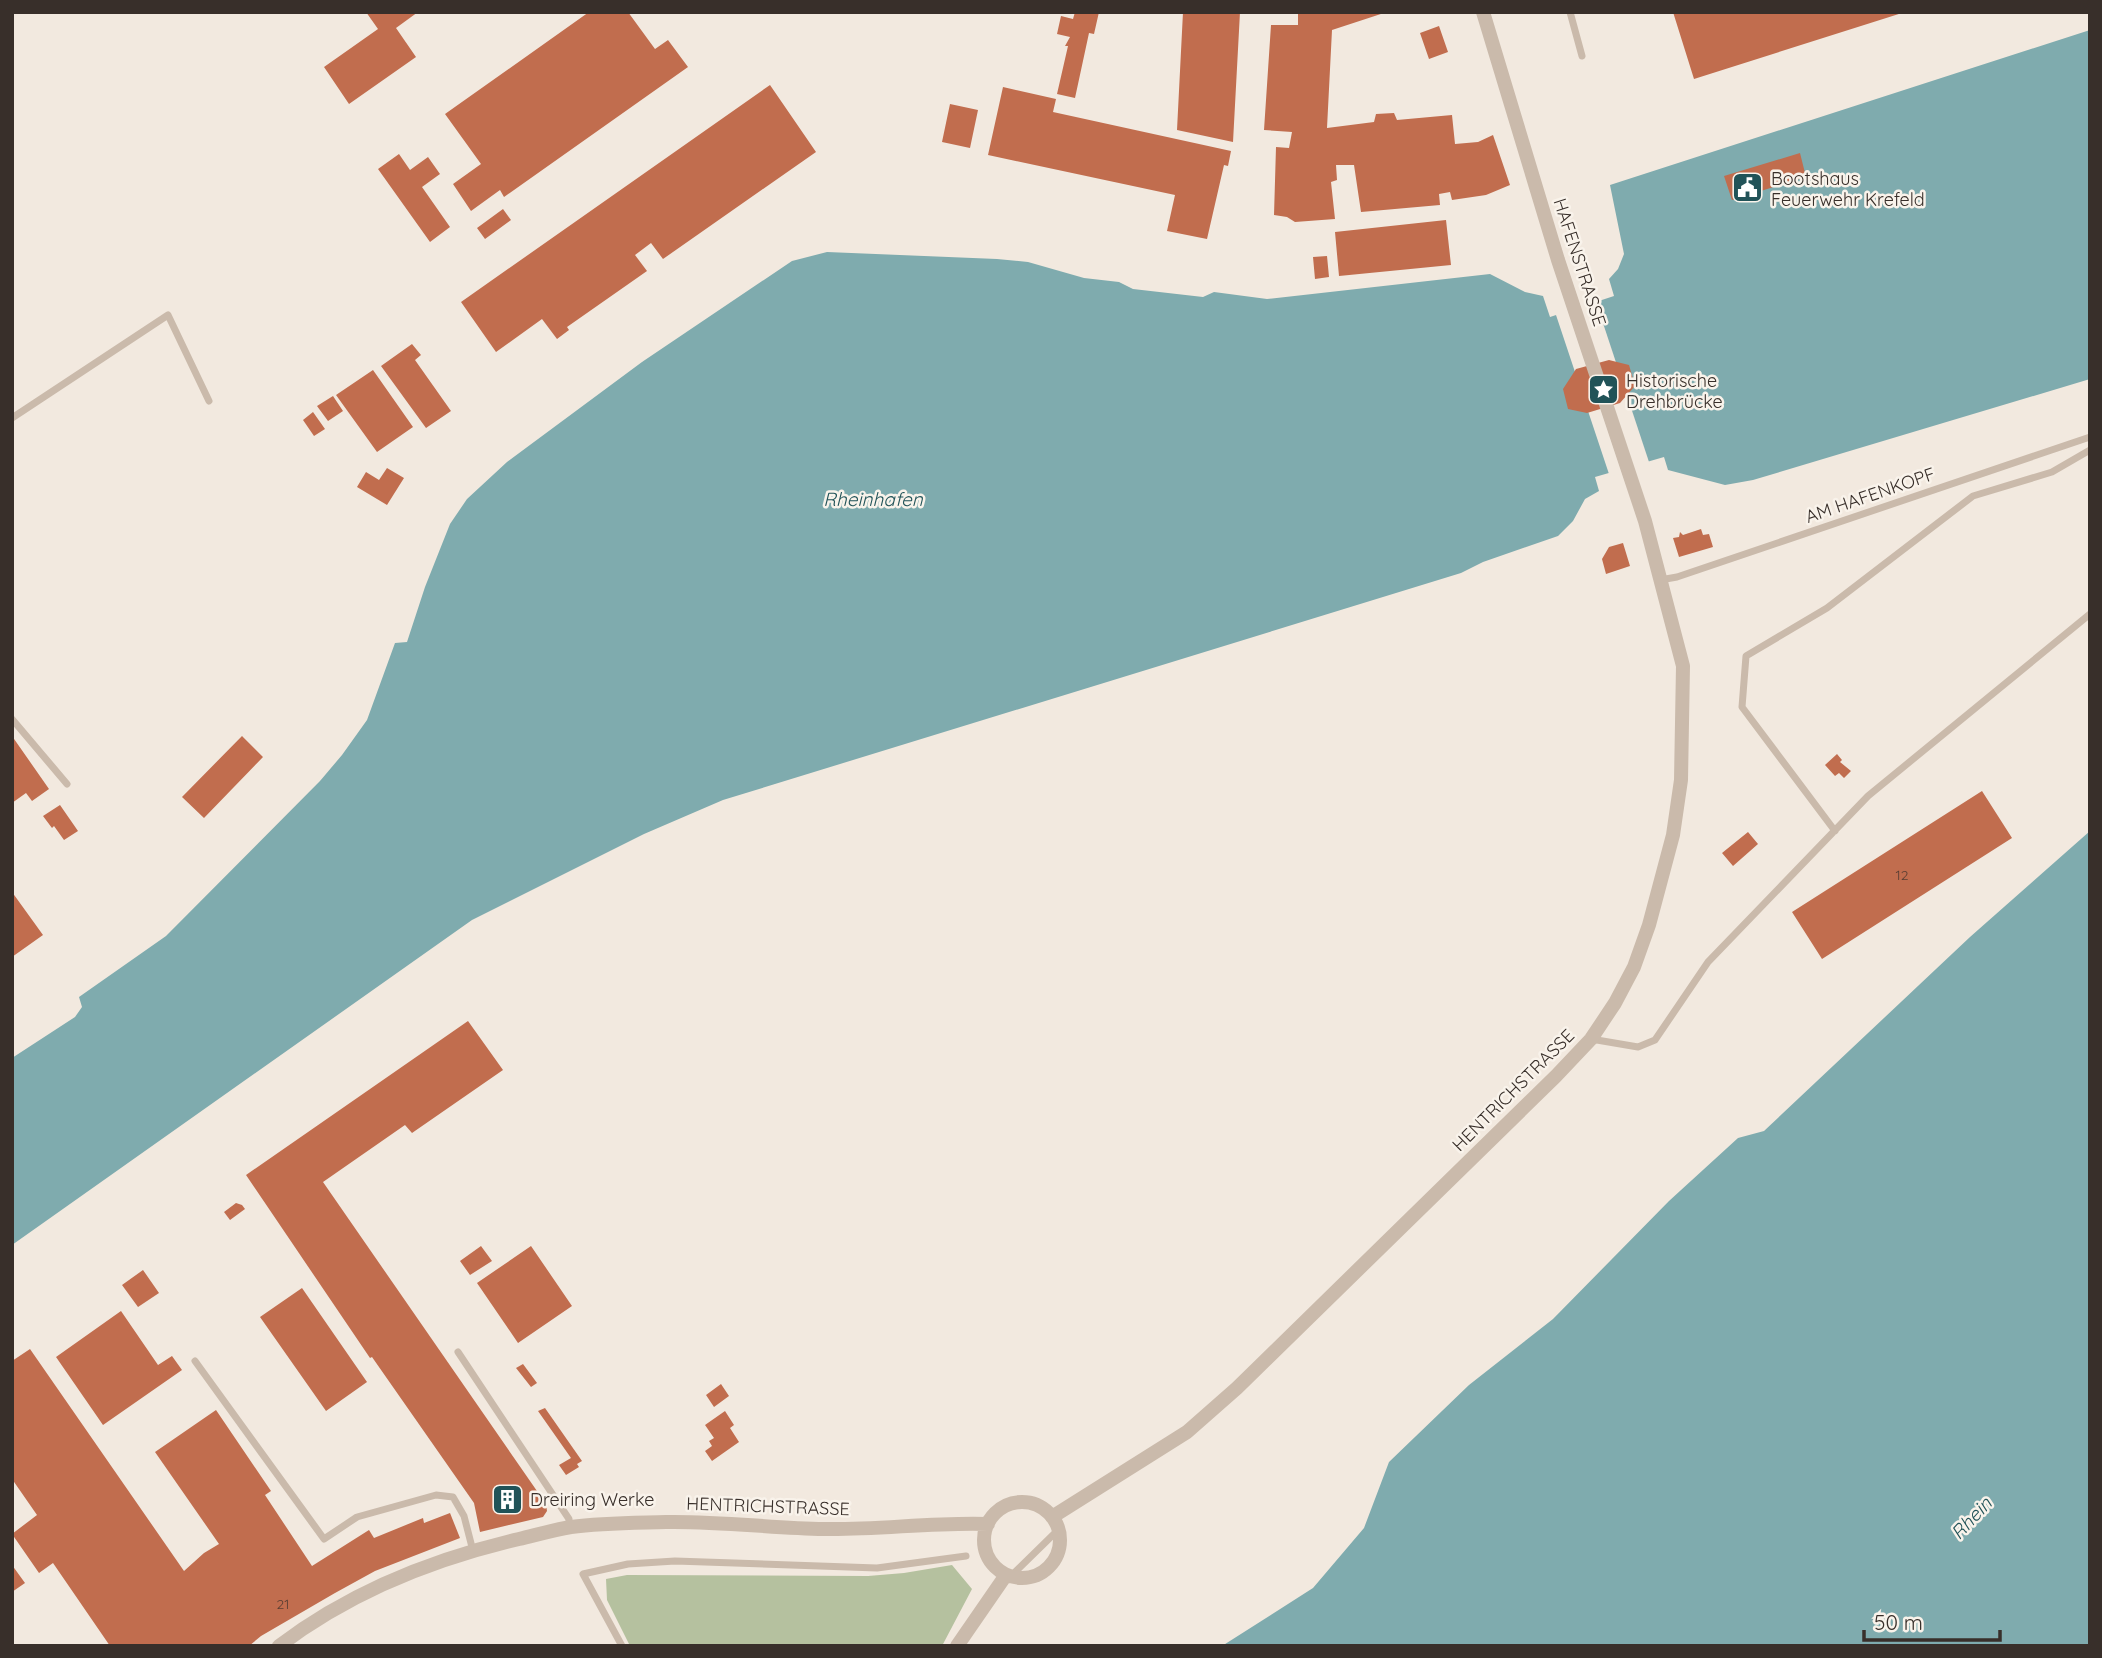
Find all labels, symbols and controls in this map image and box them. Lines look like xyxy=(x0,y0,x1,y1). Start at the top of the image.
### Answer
place label: Bootshaus Feuerwehr Krefeld xyxy=(1771,167,1925,211)
public building icon: Bootshaus Feuerwehr Krefeld xyxy=(1731,171,1765,205)
street label: HAFENSTRASSE xyxy=(1548,195,1612,329)
place label: Historische Drehbrücke xyxy=(1626,369,1723,413)
place icon: Historische Drehbrücke xyxy=(1586,373,1620,407)
street label: AM HAFENKOPF xyxy=(1802,462,1938,528)
water label: Rheinhafen xyxy=(823,487,924,511)
house number: 12 xyxy=(1896,866,1909,884)
street label: HENTRICHSTRASSE xyxy=(1447,1024,1579,1156)
building icon: Dreiring Werke xyxy=(490,1482,524,1516)
place label: Dreiring Werke xyxy=(530,1488,654,1511)
water label: Rhein xyxy=(1945,1491,1997,1544)
street label: HENTRICHSTRASSE xyxy=(686,1492,850,1520)
house number: 21 xyxy=(277,1595,289,1613)
scale bar xyxy=(1864,1598,2000,1642)
text: 50 m xyxy=(1874,1609,1923,1635)

